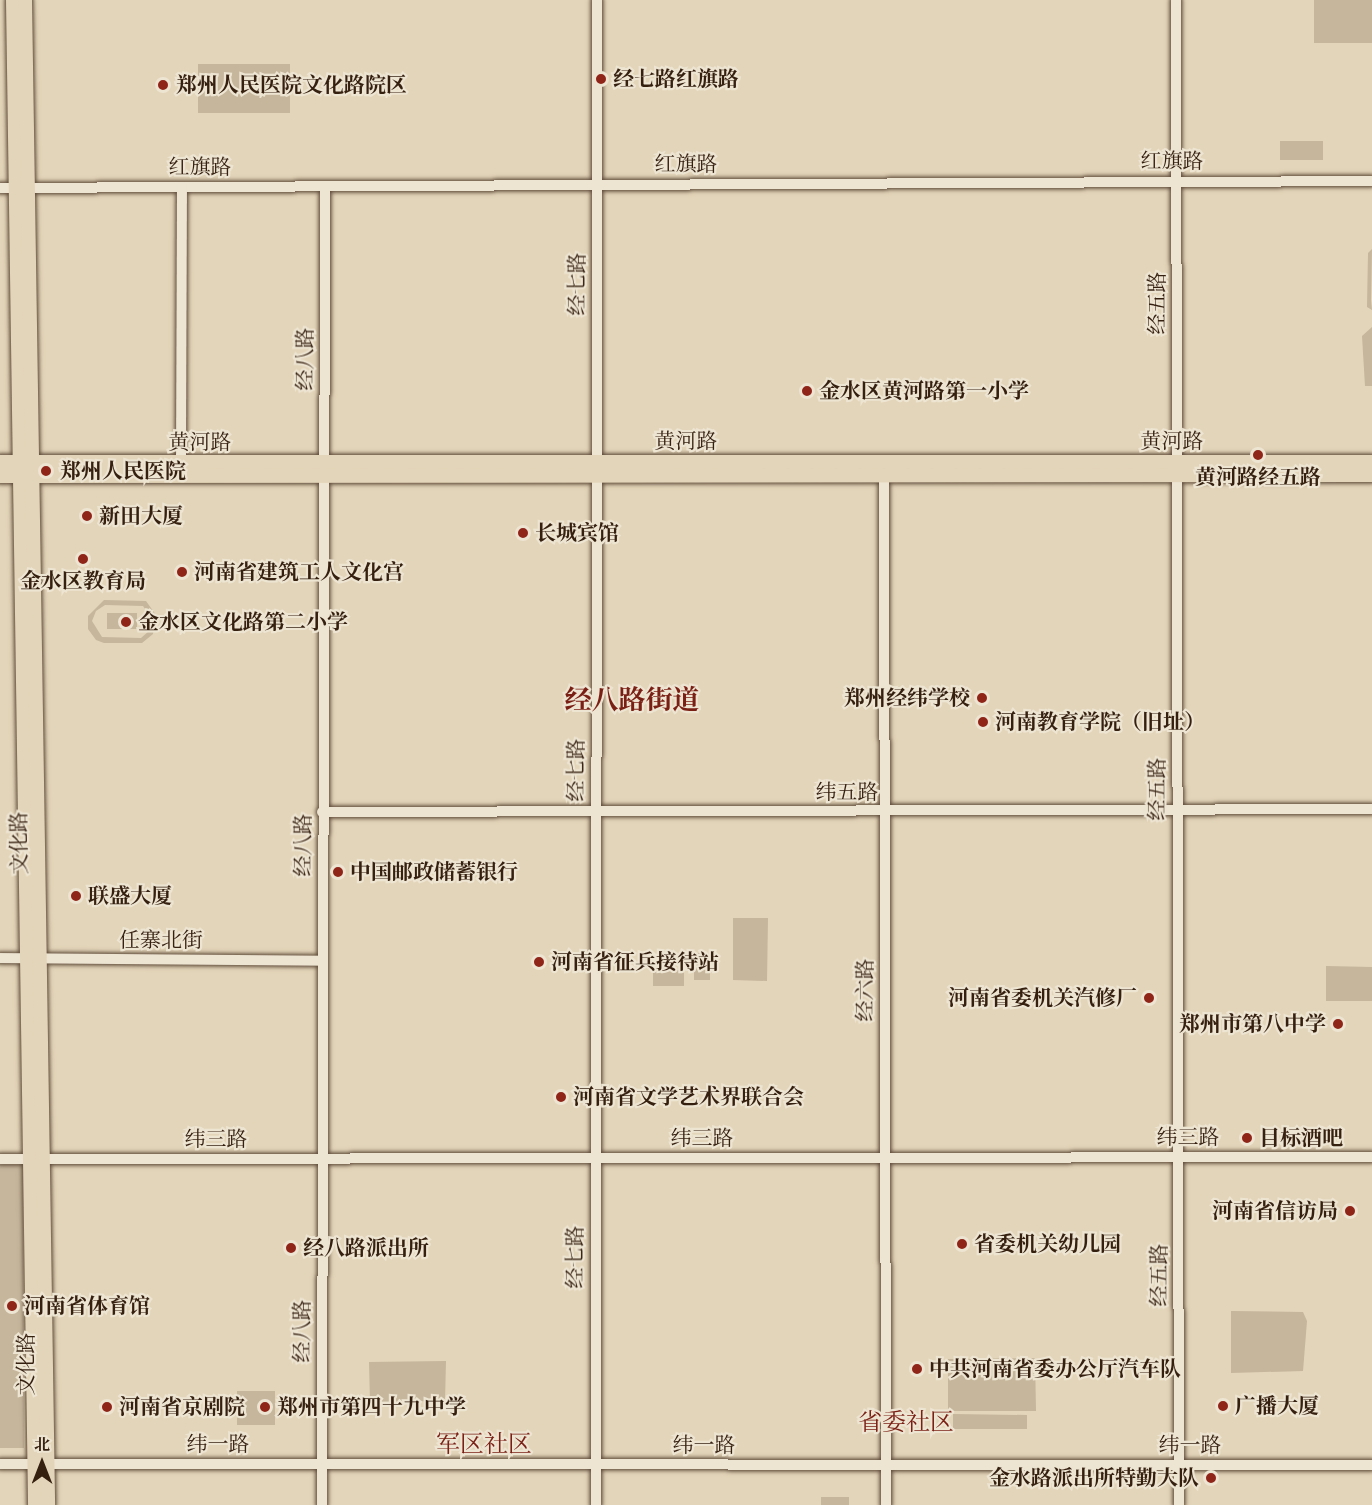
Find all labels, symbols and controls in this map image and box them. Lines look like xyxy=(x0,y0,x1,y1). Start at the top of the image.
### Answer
place label: 经七路红旗路 xyxy=(613,66,739,92)
place label: 郑州人民医院文化路院区 xyxy=(176,72,407,98)
marker: 经七路红旗路 xyxy=(594,72,608,86)
marker: 郑州人民医院文化路院区 xyxy=(154,76,172,94)
street label: 红旗路 xyxy=(1141,148,1203,174)
street label: 红旗路 xyxy=(655,151,717,177)
street label: 红旗路 xyxy=(169,154,231,180)
street label: 经七路 xyxy=(564,253,590,315)
street label: 经五路 xyxy=(1144,272,1170,334)
street label: 经八路 xyxy=(292,328,318,390)
place label: 金水区黄河路第一小学 xyxy=(819,378,1029,404)
marker: 金水区黄河路第一小学 xyxy=(800,384,814,398)
street label: 黄河路 xyxy=(655,428,717,454)
street label: 黄河路 xyxy=(1141,428,1203,454)
street label: 黄河路 xyxy=(169,429,231,455)
marker: 黄河路经五路 xyxy=(1251,448,1265,462)
place label: 郑州人民医院 xyxy=(60,458,186,484)
marker: 郑州人民医院 xyxy=(37,462,55,480)
place label: 黄河路经五路 xyxy=(1195,464,1321,490)
place label: 新田大厦 xyxy=(99,503,183,529)
marker: 新田大厦 xyxy=(80,509,94,523)
place label: 长城宾馆 xyxy=(535,520,619,546)
marker: 长城宾馆 xyxy=(516,526,530,540)
marker: 金水区教育局 xyxy=(76,552,90,566)
place label: 河南省建筑工人文化宫 xyxy=(194,559,404,585)
marker: 河南省建筑工人文化宫 xyxy=(175,565,189,579)
place label: 金水区教育局 xyxy=(20,568,146,594)
place label: 金水区文化路第二小学 xyxy=(138,609,348,635)
marker: 金水区文化路第二小学 xyxy=(119,615,133,629)
district label: 经八路街道 xyxy=(565,684,699,716)
place label: 郑州经纬学校 xyxy=(844,685,970,711)
marker: 郑州经纬学校 xyxy=(975,691,989,705)
place label: 河南教育学院（旧址） xyxy=(995,709,1205,735)
marker: 河南教育学院（旧址） xyxy=(976,715,990,729)
street label: 经七路 xyxy=(563,739,589,801)
street label: 经五路 xyxy=(1144,758,1170,820)
street label: 纬五路 xyxy=(816,779,878,805)
street label: 文化路 xyxy=(6,811,32,875)
street label: 经八路 xyxy=(290,814,316,876)
place label: 中国邮政储蓄银行 xyxy=(350,859,518,885)
marker: 中国邮政储蓄银行 xyxy=(331,865,345,879)
place label: 联盛大厦 xyxy=(88,883,172,909)
marker: 联盛大厦 xyxy=(69,889,83,903)
street label: 任寨北街 xyxy=(119,927,203,953)
place label: 河南省征兵接待站 xyxy=(551,949,719,975)
marker: 河南省征兵接待站 xyxy=(532,955,546,969)
street label: 经六路 xyxy=(852,959,878,1021)
place label: 河南省委机关汽修厂 xyxy=(948,985,1137,1011)
marker: 河南省委机关汽修厂 xyxy=(1142,991,1156,1005)
place label: 郑州市第八中学 xyxy=(1179,1011,1326,1037)
marker: 郑州市第八中学 xyxy=(1331,1017,1345,1031)
place label: 河南省文学艺术界联合会 xyxy=(573,1084,804,1110)
marker: 河南省文学艺术界联合会 xyxy=(554,1090,568,1104)
street label: 纬三路 xyxy=(1157,1124,1219,1150)
street label: 纬三路 xyxy=(671,1125,733,1151)
place label: 目标酒吧 xyxy=(1259,1125,1343,1151)
street label: 纬三路 xyxy=(185,1126,247,1152)
marker: 目标酒吧 xyxy=(1240,1131,1254,1145)
place label: 河南省信访局 xyxy=(1212,1198,1338,1224)
marker: 河南省信访局 xyxy=(1343,1204,1357,1218)
street label: 经七路 xyxy=(562,1226,588,1288)
place label: 省委机关幼儿园 xyxy=(974,1231,1121,1257)
place label: 经八路派出所 xyxy=(303,1235,429,1261)
marker: 省委机关幼儿园 xyxy=(955,1237,969,1251)
marker: 经八路派出所 xyxy=(284,1241,298,1255)
street label: 经五路 xyxy=(1146,1244,1172,1306)
place label: 河南省体育馆 xyxy=(24,1293,150,1319)
marker: 河南省体育馆 xyxy=(5,1299,19,1313)
street label: 经八路 xyxy=(289,1300,315,1362)
street label: 文化路 xyxy=(13,1333,39,1395)
place label: 中共河南省委办公厅汽车队 xyxy=(929,1356,1181,1382)
marker: 中共河南省委办公厅汽车队 xyxy=(910,1362,924,1376)
place label: 广播大厦 xyxy=(1235,1393,1319,1419)
place label: 河南省京剧院 xyxy=(119,1394,245,1420)
place label: 郑州市第四十九中学 xyxy=(277,1394,466,1420)
marker: 广播大厦 xyxy=(1216,1399,1230,1413)
marker: 河南省京剧院 xyxy=(100,1400,114,1414)
marker: 郑州市第四十九中学 xyxy=(258,1400,272,1414)
district label: 省委社区 xyxy=(858,1409,954,1437)
street label: 纬一路 xyxy=(187,1431,249,1457)
district label: 军区社区 xyxy=(436,1431,532,1459)
street label: 纬一路 xyxy=(673,1432,735,1458)
street label: 纬一路 xyxy=(1159,1432,1221,1458)
north arrow xyxy=(12,1433,72,1493)
text: 北 xyxy=(34,1435,50,1454)
place label: 金水路派出所特勤大队 xyxy=(989,1465,1199,1491)
marker: 金水路派出所特勤大队 xyxy=(1204,1471,1218,1485)

